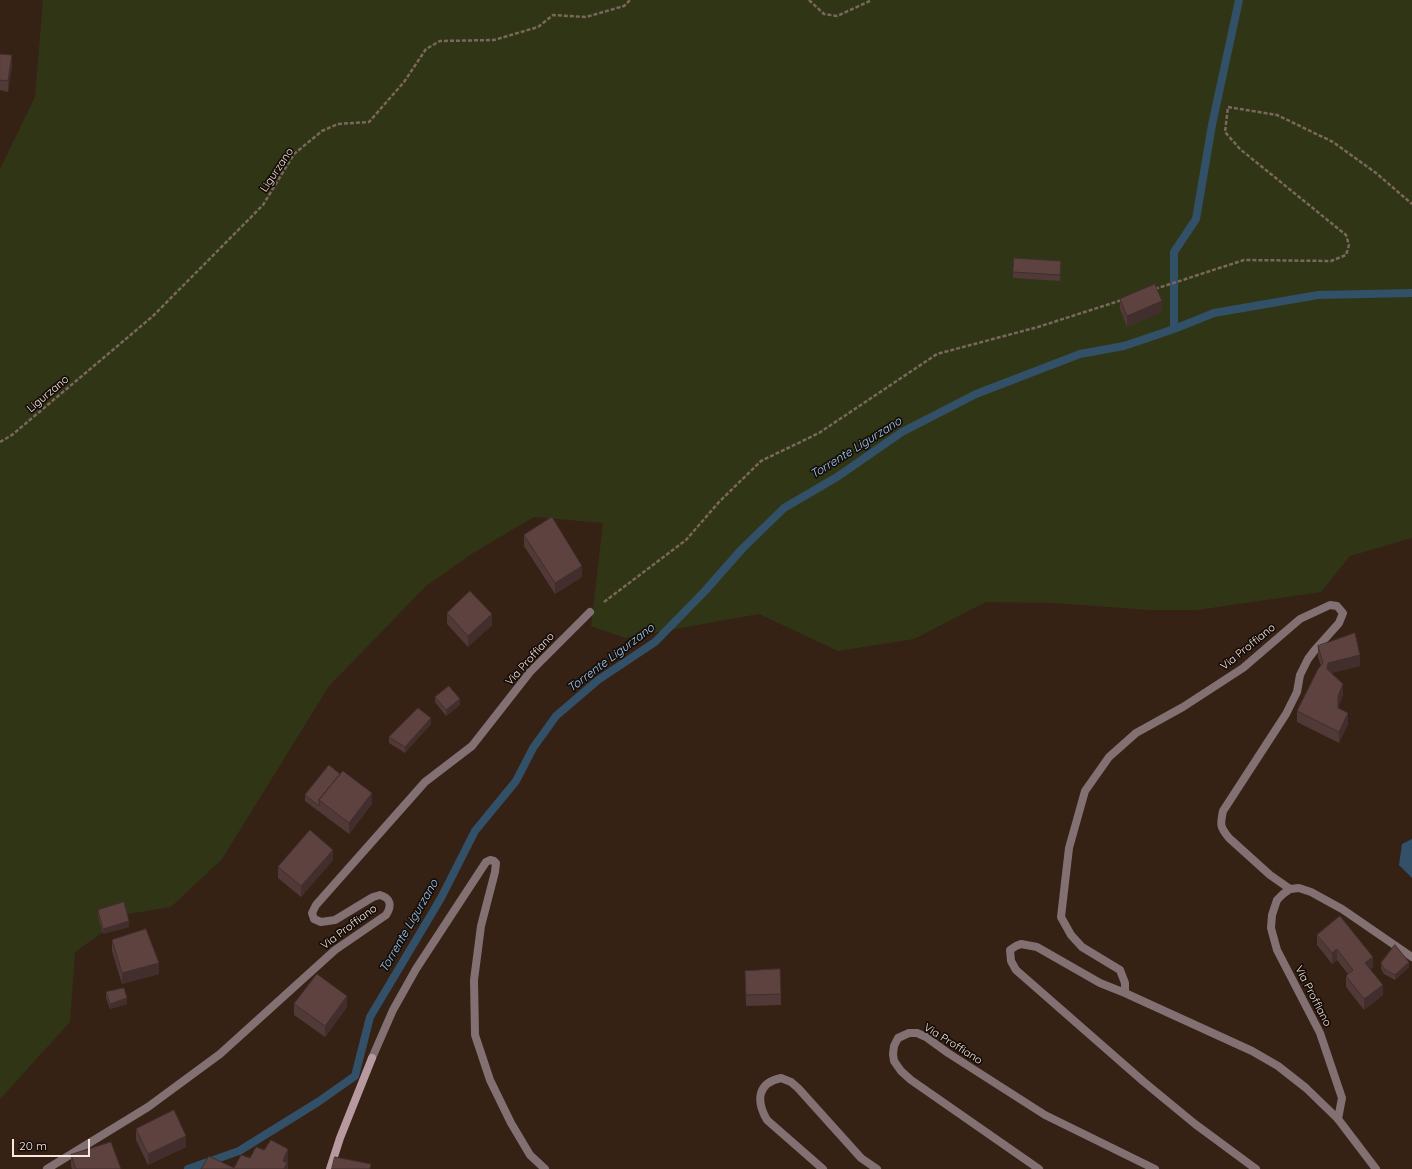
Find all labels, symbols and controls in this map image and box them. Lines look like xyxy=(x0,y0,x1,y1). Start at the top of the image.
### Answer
street label: Ligurzano xyxy=(257,145,297,195)
street label: Ligurzano xyxy=(24,373,72,415)
water label: Torrente Ligurzano xyxy=(808,414,904,482)
water label: Torrente Ligurzano xyxy=(565,621,657,695)
street label: Via Proffiano xyxy=(1218,621,1278,673)
street label: Via Proffiano xyxy=(503,630,557,688)
water label: Torrente Ligurzano xyxy=(377,877,441,975)
street label: Via Proffiano xyxy=(318,902,380,952)
street label: Via Proffiano xyxy=(1292,963,1334,1029)
street label: Via Proffiano xyxy=(921,1021,985,1067)
scale bar xyxy=(14,1131,92,1157)
text: 20 m xyxy=(19,1138,47,1153)

